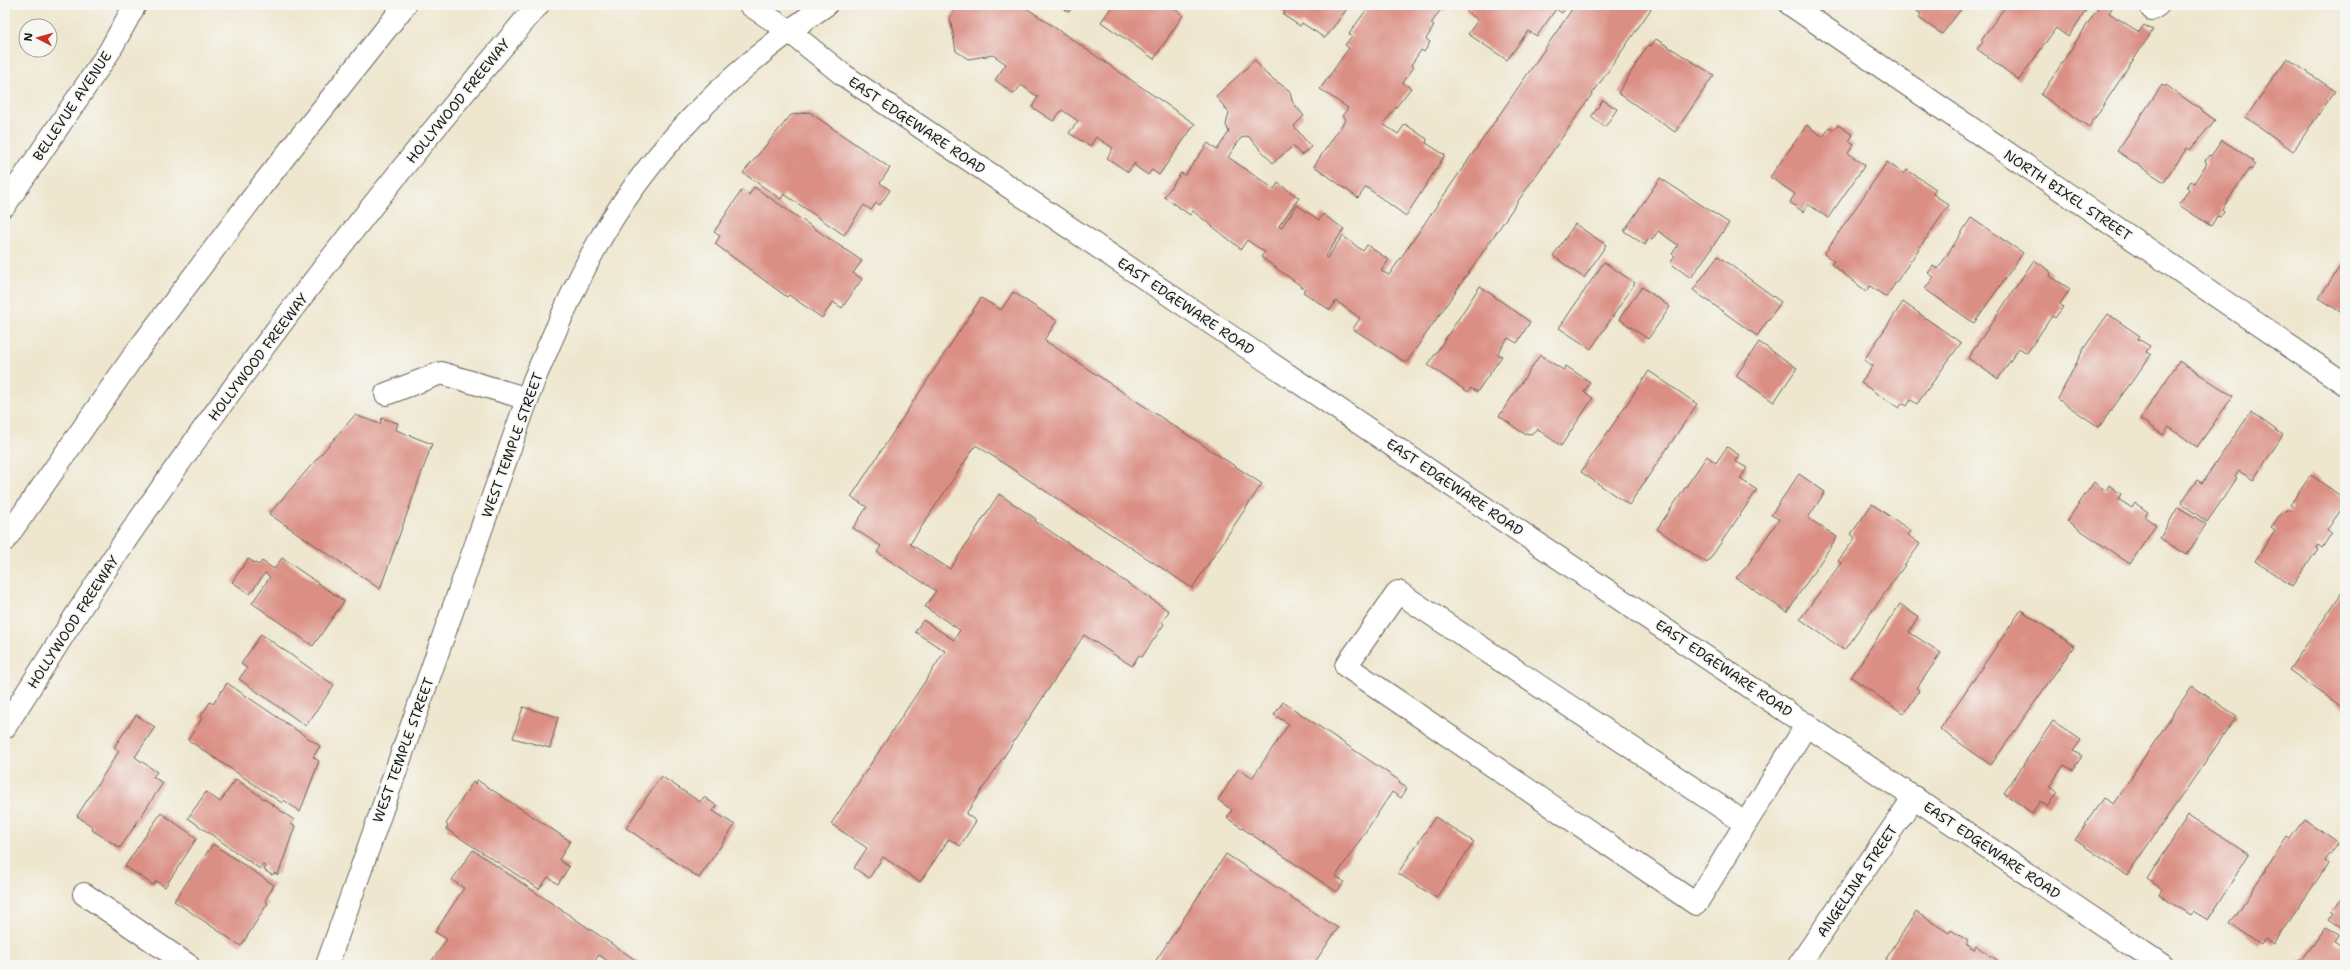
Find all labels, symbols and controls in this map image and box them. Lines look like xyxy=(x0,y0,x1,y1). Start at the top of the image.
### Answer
north arrow xyxy=(18,18,58,58)
text: N xyxy=(21,32,36,42)
street label: HOLLYWOOD FREEWAY xyxy=(402,35,514,167)
street label: BELLEVUE AVENUE xyxy=(29,48,115,164)
street label: EAST EDGEWARE ROAD xyxy=(845,72,989,178)
street label: NORTH BIXEL STREET xyxy=(2000,145,2136,245)
street label: EAST EDGEWARE ROAD xyxy=(1114,253,1258,359)
street label: HOLLYWOOD FREEWAY xyxy=(204,289,312,424)
street label: WEST TEMPLE STREET xyxy=(477,370,547,520)
street label: EAST EDGEWARE ROAD xyxy=(1383,434,1527,540)
street label: HOLLYWOOD FREEWAY xyxy=(23,552,123,692)
street label: EAST EDGEWARE ROAD xyxy=(1652,615,1796,721)
street label: WEST TEMPLE STREET xyxy=(368,675,438,825)
street label: EAST EDGEWARE ROAD xyxy=(1920,797,2064,903)
street label: ANGELINA STREET xyxy=(1813,821,1901,941)

